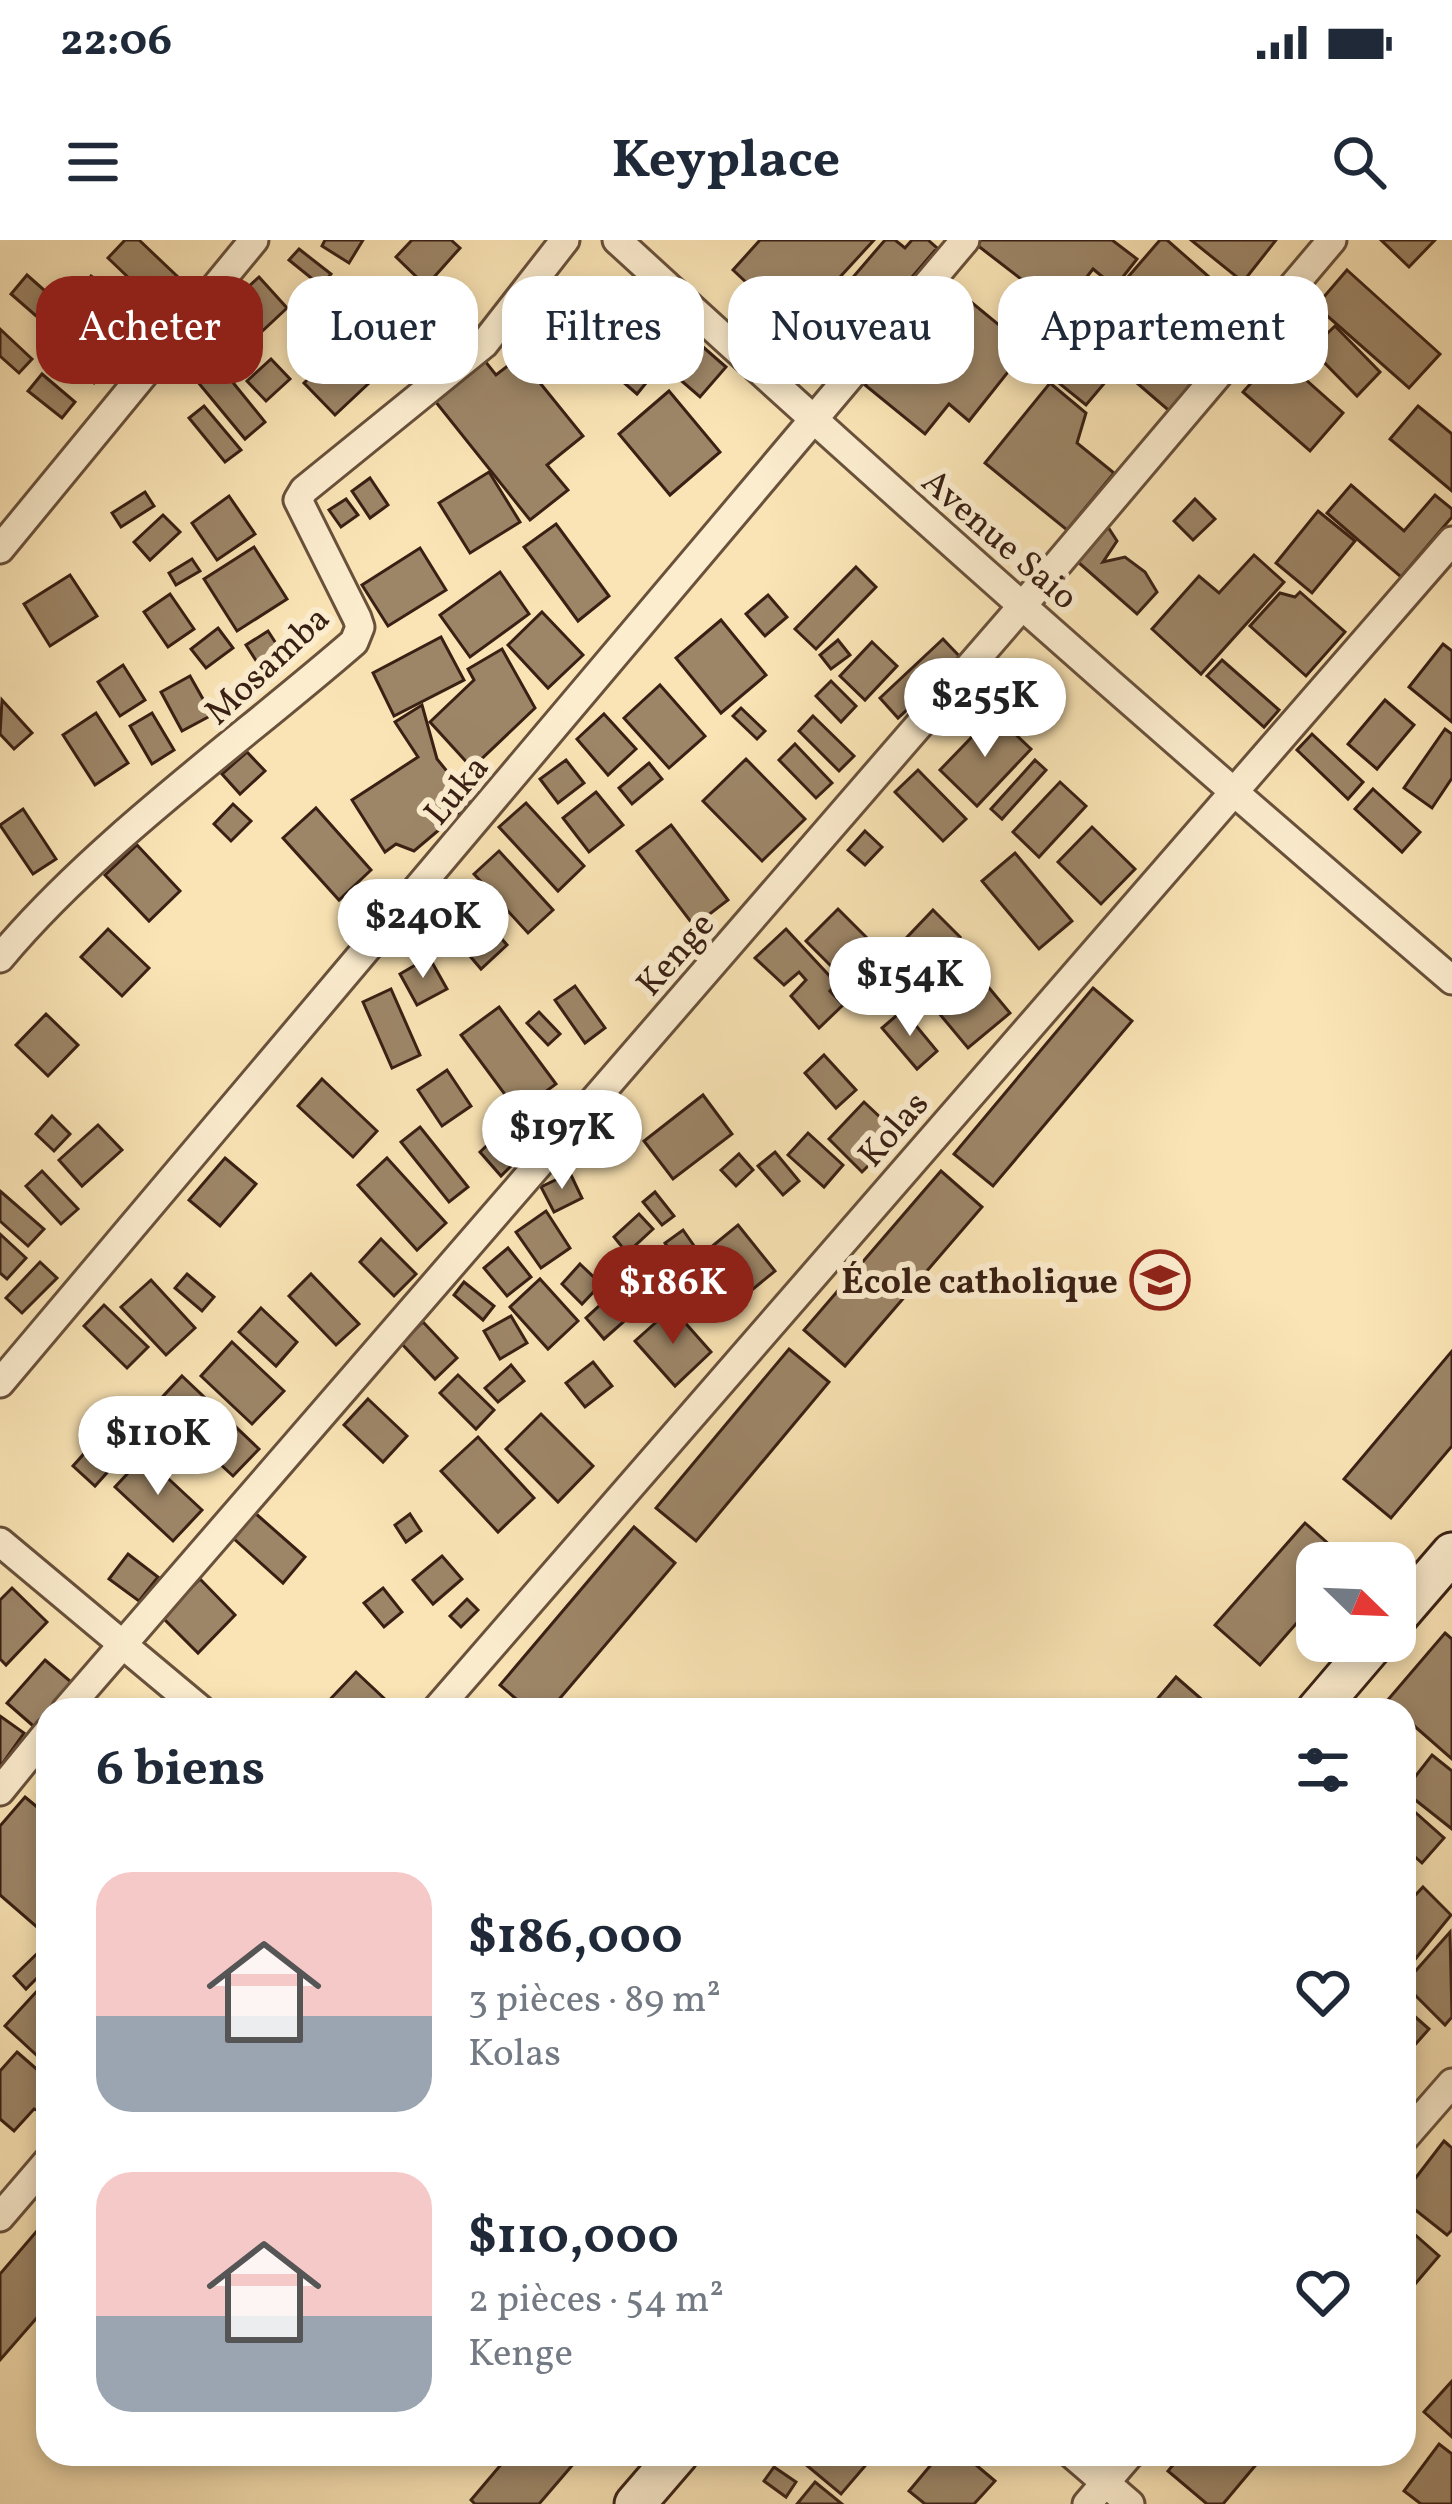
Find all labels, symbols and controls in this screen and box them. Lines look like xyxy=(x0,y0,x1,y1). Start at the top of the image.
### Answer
text: 22:06 xyxy=(60,11,172,74)
text: Keyplace xyxy=(612,125,840,200)
icon: menu xyxy=(60,129,126,195)
icon: search xyxy=(1326,129,1392,195)
chip: Acheter xyxy=(36,276,263,384)
chip: Louer xyxy=(287,276,478,384)
chip: Filtres xyxy=(502,276,704,384)
chip: Nouveau xyxy=(728,276,974,384)
chip: Appartement xyxy=(998,276,1328,384)
street label: Avenue Saio xyxy=(909,459,1088,623)
street label: Mosamba xyxy=(195,596,342,738)
pin: $255K xyxy=(901,658,1069,760)
text: $255K xyxy=(931,670,1039,724)
street label: Luka xyxy=(414,746,502,838)
pin: $240K xyxy=(339,879,507,981)
text: $240K xyxy=(365,891,481,945)
street label: Kenge xyxy=(626,903,728,1009)
pin: $154K xyxy=(826,937,994,1039)
text: $154K xyxy=(856,949,964,1003)
street label: Kolas xyxy=(848,1082,942,1179)
pin: $197K xyxy=(478,1090,646,1192)
text: $197K xyxy=(509,1102,615,1156)
pin: $186K xyxy=(589,1245,757,1347)
school or university icon: École catholique xyxy=(1129,1249,1191,1311)
text: $186K xyxy=(619,1257,727,1311)
place label: École catholique xyxy=(841,1259,1118,1309)
pin: $110K xyxy=(74,1396,242,1498)
text: $110K xyxy=(105,1408,211,1462)
north arrow xyxy=(1296,1542,1416,1662)
map controls xyxy=(1296,1542,1416,1662)
text: 6 biens xyxy=(96,1735,265,1806)
icon: filters xyxy=(1290,1737,1356,1803)
text: $186,000 xyxy=(468,1903,683,1974)
icon: home xyxy=(192,1920,336,2064)
icon: heart xyxy=(1290,1959,1356,2025)
text: 3 pièces · 89 m² xyxy=(468,1974,721,2028)
text: Kolas xyxy=(468,2028,561,2082)
text: $110,000 xyxy=(468,2203,679,2274)
icon: home xyxy=(192,2220,336,2364)
icon: heart xyxy=(1290,2259,1356,2325)
text: 2 pièces · 54 m² xyxy=(468,2274,724,2328)
text: Kenge xyxy=(468,2328,573,2382)

